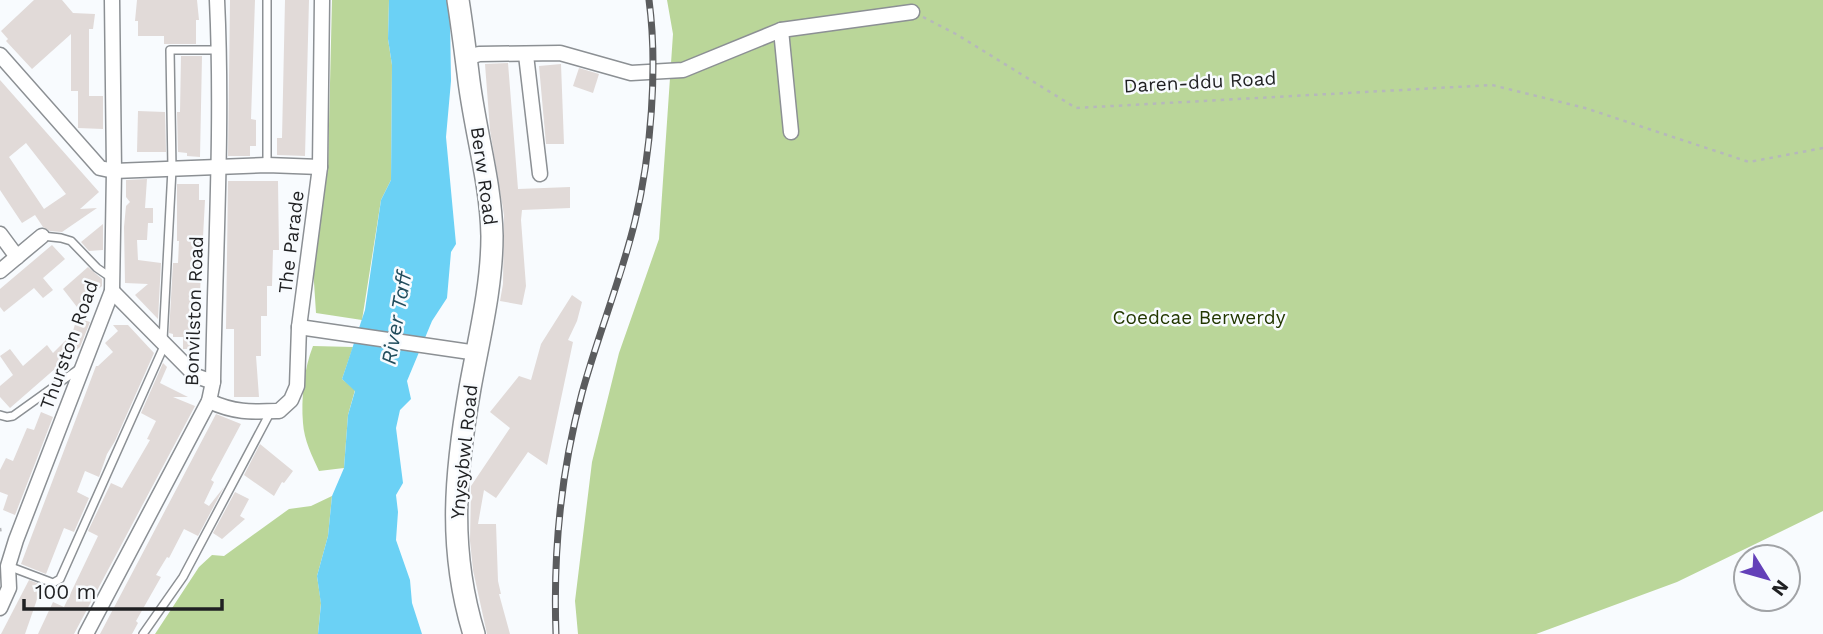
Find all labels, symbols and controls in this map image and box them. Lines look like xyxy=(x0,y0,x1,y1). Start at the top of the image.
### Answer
street label: Daren-ddu Road xyxy=(1123,67,1277,97)
street label: Berw Road xyxy=(466,125,502,227)
street label: The Parade xyxy=(273,189,309,295)
street label: Bonvilston Road xyxy=(180,236,208,386)
water label: River Taff xyxy=(376,267,417,366)
street label: Thurston Road xyxy=(35,277,103,413)
park label: Coedcae Berwerdy xyxy=(1113,306,1286,329)
street label: Ynysybwl Road xyxy=(445,383,483,521)
north arrow xyxy=(1732,543,1802,613)
scale bar xyxy=(24,568,222,612)
text: N xyxy=(1767,575,1794,600)
text: 100 m xyxy=(35,579,97,604)

